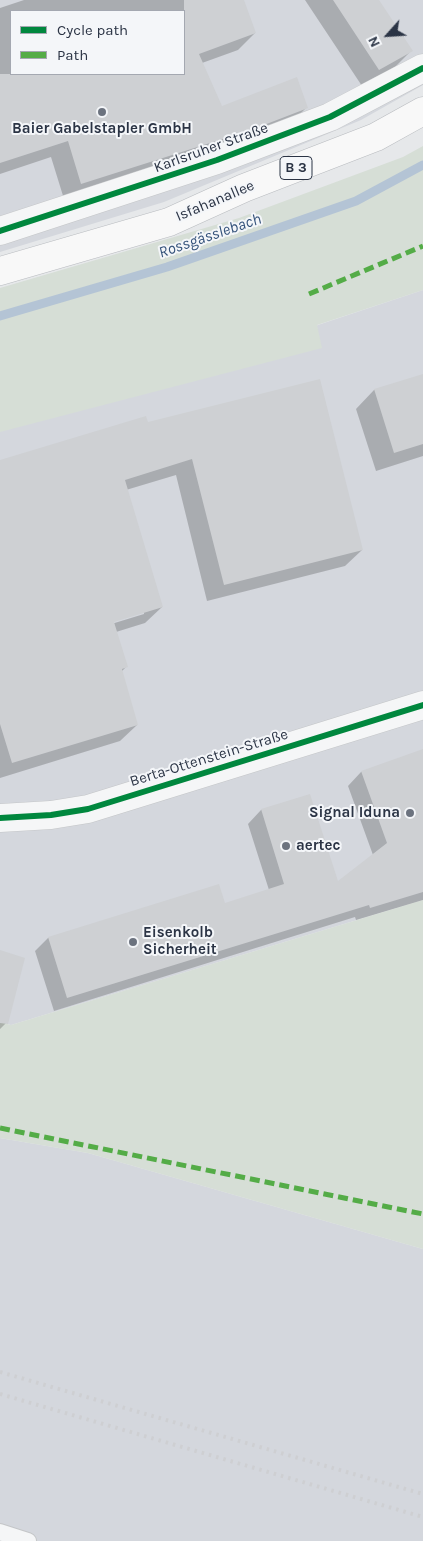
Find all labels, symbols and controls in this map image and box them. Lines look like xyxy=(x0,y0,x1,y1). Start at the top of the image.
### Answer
legend xyxy=(10,10,185,75)
north arrow xyxy=(363,10,413,60)
text: Cycle path xyxy=(57,21,128,39)
text: N xyxy=(364,34,384,50)
text: Path xyxy=(57,46,88,64)
marker: Baier Gabelstapler GmbH xyxy=(96,106,108,118)
street label: Karlsruher Straße xyxy=(151,119,271,177)
place label: Baier Gabelstapler GmbH xyxy=(12,120,192,138)
road number: B 3 xyxy=(280,156,312,180)
street label: Isfahanallee xyxy=(173,176,257,226)
water label: Rossgässlebach xyxy=(156,209,264,263)
street label: Berta-Ottenstein-Straße xyxy=(128,725,290,791)
place label: Signal Iduna xyxy=(309,804,400,822)
marker: Signal Iduna xyxy=(404,807,416,819)
place label: aertec xyxy=(296,837,340,855)
marker: aertec xyxy=(280,840,292,852)
place label: Eisenkolb Sicherheit xyxy=(143,924,217,959)
marker: Eisenkolb Sicherheit xyxy=(127,936,139,948)

